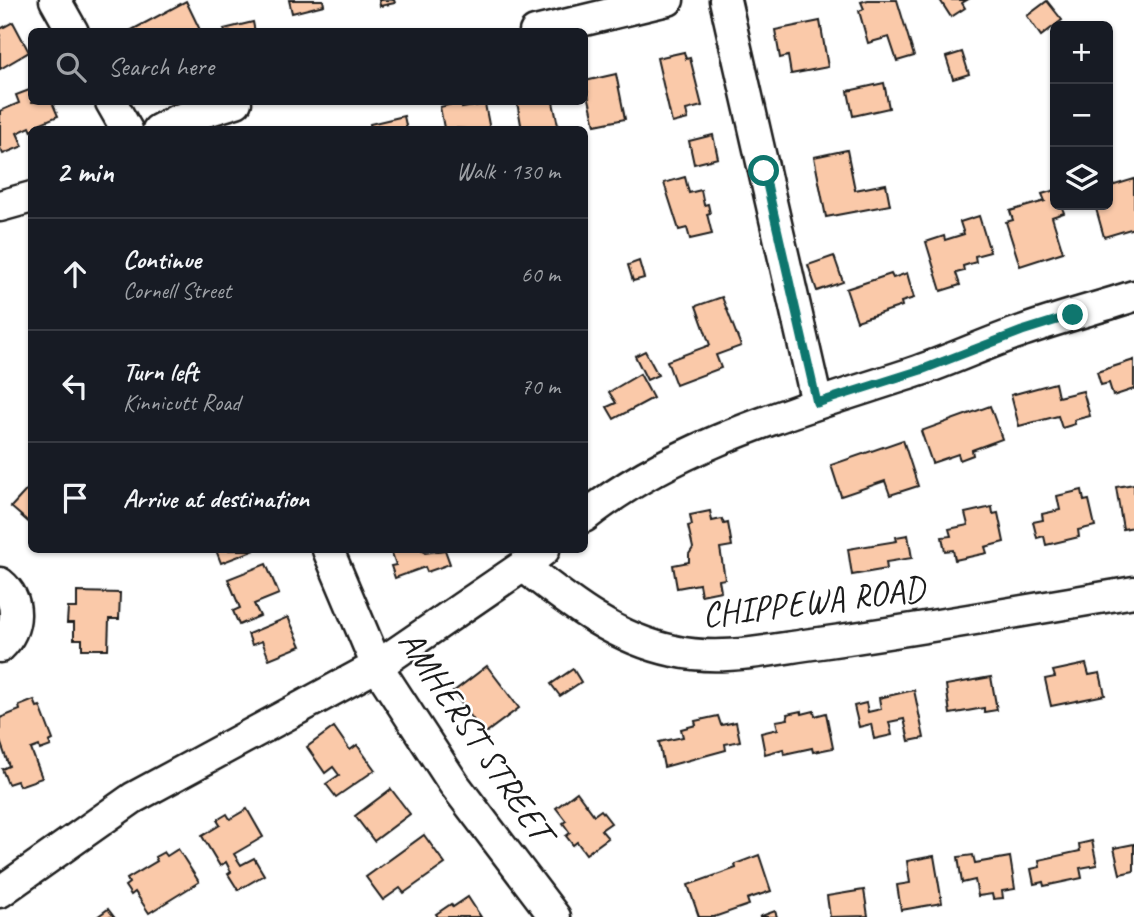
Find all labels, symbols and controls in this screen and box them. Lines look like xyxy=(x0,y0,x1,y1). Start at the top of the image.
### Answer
map controls xyxy=(1050,21,1113,210)
button: + xyxy=(1050,21,1113,84)
search box xyxy=(28,28,588,105)
icon: search xyxy=(52,48,90,86)
text: Search here xyxy=(108,50,214,83)
button: − xyxy=(1050,84,1113,147)
button: layers xyxy=(1050,147,1113,210)
text: 2 min xyxy=(56,153,113,191)
route start xyxy=(748,155,779,186)
text: Walk · 130 m xyxy=(456,157,560,186)
text: Continue xyxy=(123,243,201,276)
icon: ahead xyxy=(56,255,94,293)
text: 60 m xyxy=(521,260,560,289)
text: Cornell Street xyxy=(123,276,231,305)
route end xyxy=(1057,299,1088,330)
text: Turn left xyxy=(123,355,198,388)
icon: left xyxy=(56,367,94,405)
text: 70 m xyxy=(521,372,560,401)
text: Kinnicutt Road xyxy=(123,388,240,417)
icon: arrive xyxy=(56,479,94,517)
text: Arrive at destination xyxy=(123,482,309,515)
street label: CHIPPEWA ROAD xyxy=(700,565,929,637)
street label: AMHERST STREET xyxy=(389,621,568,857)

